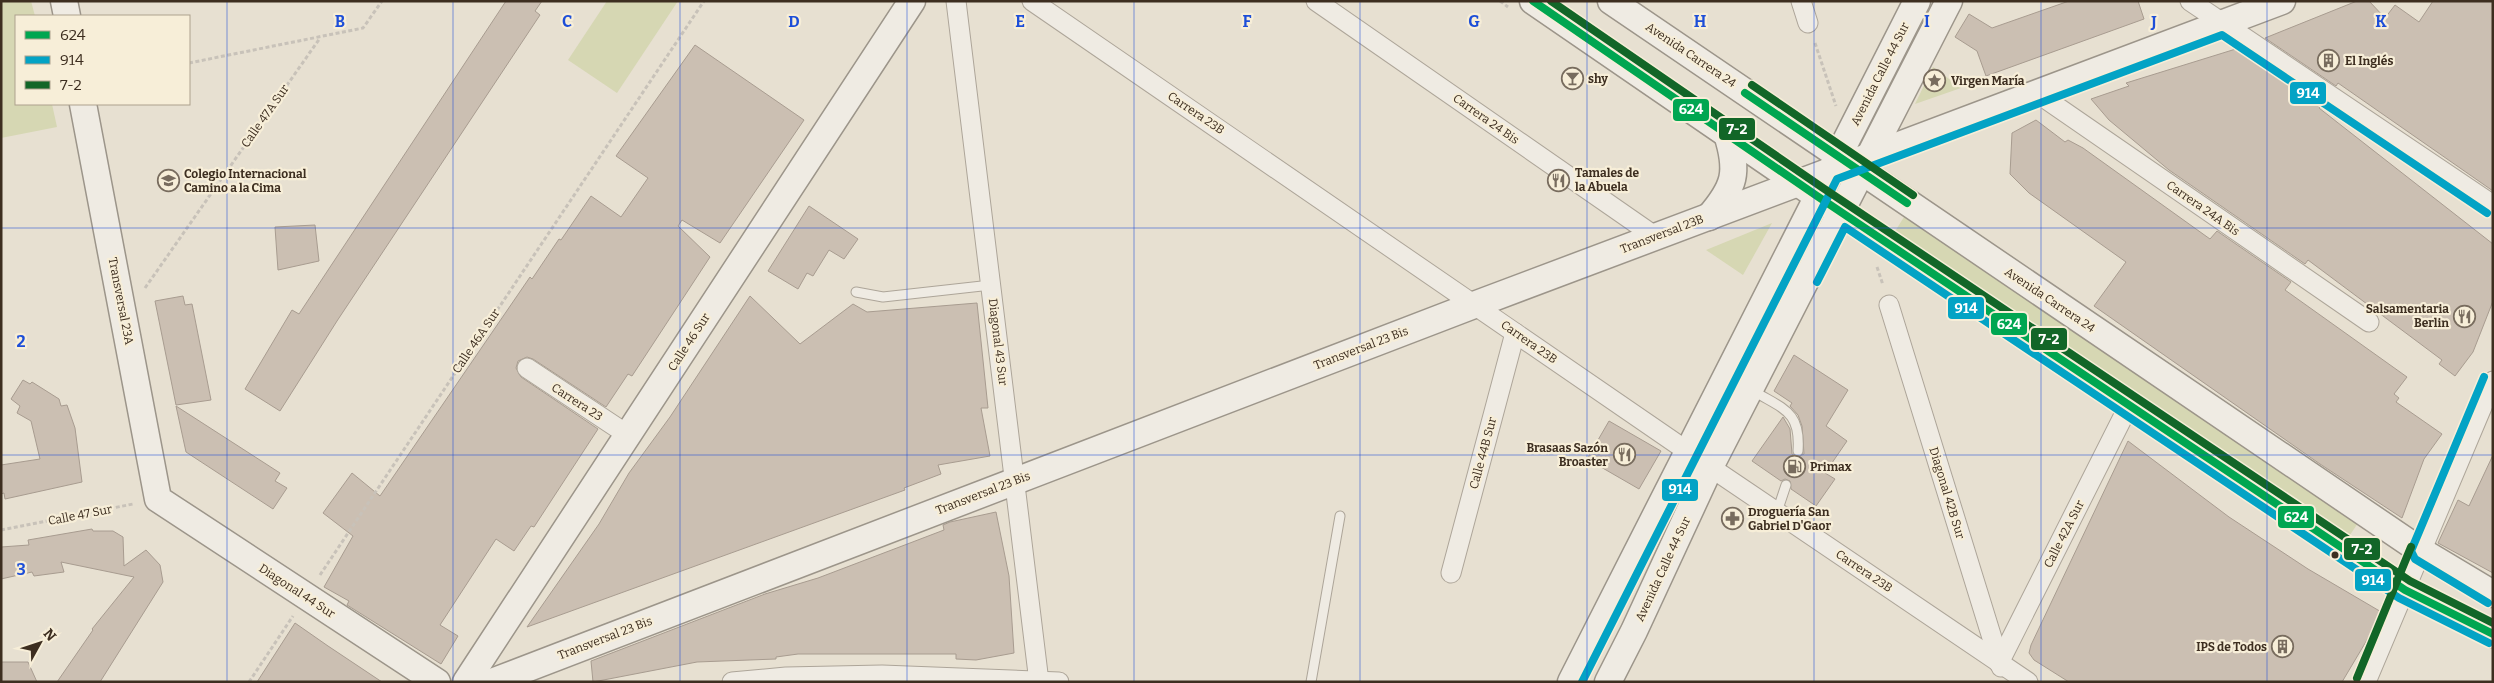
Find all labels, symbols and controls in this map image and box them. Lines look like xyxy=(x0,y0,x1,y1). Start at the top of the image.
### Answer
text: B xyxy=(335,12,345,31)
text: C xyxy=(562,12,572,31)
text: D xyxy=(788,12,800,31)
text: E xyxy=(1015,12,1025,31)
text: F xyxy=(1243,12,1252,31)
text: G xyxy=(1468,12,1480,31)
text: H xyxy=(1694,12,1707,31)
text: I xyxy=(1924,12,1930,31)
text: J xyxy=(2150,12,2157,31)
text: K xyxy=(2375,12,2387,31)
legend xyxy=(15,15,190,105)
street label: Avenida Calle 44 Sur xyxy=(1848,19,1912,128)
street label: Avenida Carrera 24 xyxy=(1643,20,1739,90)
text: 624 xyxy=(60,26,86,44)
building icon: El Inglés xyxy=(2317,49,2341,73)
text: 914 xyxy=(60,51,84,69)
place label: El Inglés xyxy=(2345,54,2393,68)
bar icon: shy xyxy=(1560,67,1584,91)
place icon: Virgen María xyxy=(1923,69,1947,93)
place label: shy xyxy=(1588,72,1608,86)
place label: Virgen María xyxy=(1951,74,2025,88)
text: 7-2 xyxy=(60,76,82,94)
street label: Calle 47A Sur xyxy=(238,81,292,150)
line badge: 914 xyxy=(2289,81,2327,105)
text: 914 xyxy=(2297,85,2320,102)
street label: Carrera 23B xyxy=(1165,89,1227,137)
street label: Carrera 24 Bis xyxy=(1450,91,1522,147)
line badge: 624 xyxy=(1672,98,1710,122)
text: 624 xyxy=(1679,101,1704,118)
line badge: 7-2 xyxy=(1718,117,1756,141)
text: 7-2 xyxy=(1727,121,1748,138)
place label: Tamales de la Abuela xyxy=(1575,166,1639,194)
place label: Colegio Internacional Camino a la Cima xyxy=(184,167,307,195)
restaurant icon: Tamales de la Abuela xyxy=(1547,168,1571,192)
school or university icon: Colegio Internacional Camino a la Cima xyxy=(156,169,180,193)
street label: Carrera 24A Bis xyxy=(2164,178,2242,239)
street label: Transversal 23B xyxy=(1618,212,1706,256)
street label: Transversal 23A xyxy=(106,256,136,346)
street label: Avenida Carrera 24 xyxy=(2002,265,2098,335)
line badge: 914 xyxy=(1947,296,1985,320)
street label: Diagonal 43 Sur xyxy=(986,298,1010,387)
text: 914 xyxy=(1955,300,1978,317)
place label: Salsamentaria Berlin xyxy=(2366,302,2449,330)
restaurant icon: Salsamentaria Berlin xyxy=(2453,304,2477,328)
street label: Calle 46A Sur xyxy=(449,306,503,376)
street label: Calle 46 Sur xyxy=(665,310,713,374)
line badge: 624 xyxy=(1990,312,2028,336)
text: 624 xyxy=(1997,316,2022,333)
street label: Carrera 23B xyxy=(1498,317,1560,367)
street label: Transversal 23 Bis xyxy=(1312,323,1410,372)
line badge: 7-2 xyxy=(2030,327,2068,351)
text: 7-2 xyxy=(2039,331,2060,348)
text: 2 xyxy=(16,332,26,351)
street label: Carrera 23 xyxy=(549,380,605,424)
street label: Calle 44B Sur xyxy=(1467,415,1500,491)
place label: Brasaas Sazón Broaster xyxy=(1526,441,1608,469)
restaurant icon: Brasaas Sazón Broaster xyxy=(1612,443,1636,467)
street label: Diagonal 42B Sur xyxy=(1926,445,1968,541)
fuel station icon: Primax xyxy=(1782,455,1806,479)
place label: Primax xyxy=(1810,460,1852,474)
street label: Transversal 23 Bis xyxy=(934,468,1032,517)
line badge: 914 xyxy=(1661,478,1699,502)
text: 914 xyxy=(1669,481,1692,498)
street label: Calle 42A Sur xyxy=(2041,497,2087,570)
street label: Calle 47 Sur xyxy=(47,502,114,528)
place label: Droguería San Gabriel D'Gaor xyxy=(1748,505,1831,533)
line badge: 624 xyxy=(2277,505,2315,529)
pharmacy icon: Droguería San Gabriel D'Gaor xyxy=(1720,507,1744,531)
text: 624 xyxy=(2284,509,2309,526)
street label: Avenida Calle 44 Sur xyxy=(1633,514,1694,624)
line badge: 7-2 xyxy=(2343,537,2381,561)
text: 7-2 xyxy=(2352,541,2373,558)
street label: Carrera 23B xyxy=(1833,547,1895,595)
unlabelled marker xyxy=(2330,550,2340,560)
text: 3 xyxy=(16,560,26,579)
street label: Diagonal 44 Sur xyxy=(256,561,338,621)
line badge: 914 xyxy=(2354,568,2392,592)
text: 914 xyxy=(2362,572,2385,589)
street label: Transversal 23 Bis xyxy=(556,613,654,662)
north arrow xyxy=(15,618,65,668)
text: N xyxy=(40,625,60,645)
building icon: IPS de Todos xyxy=(2271,635,2295,659)
place label: IPS de Todos xyxy=(2196,640,2267,654)

